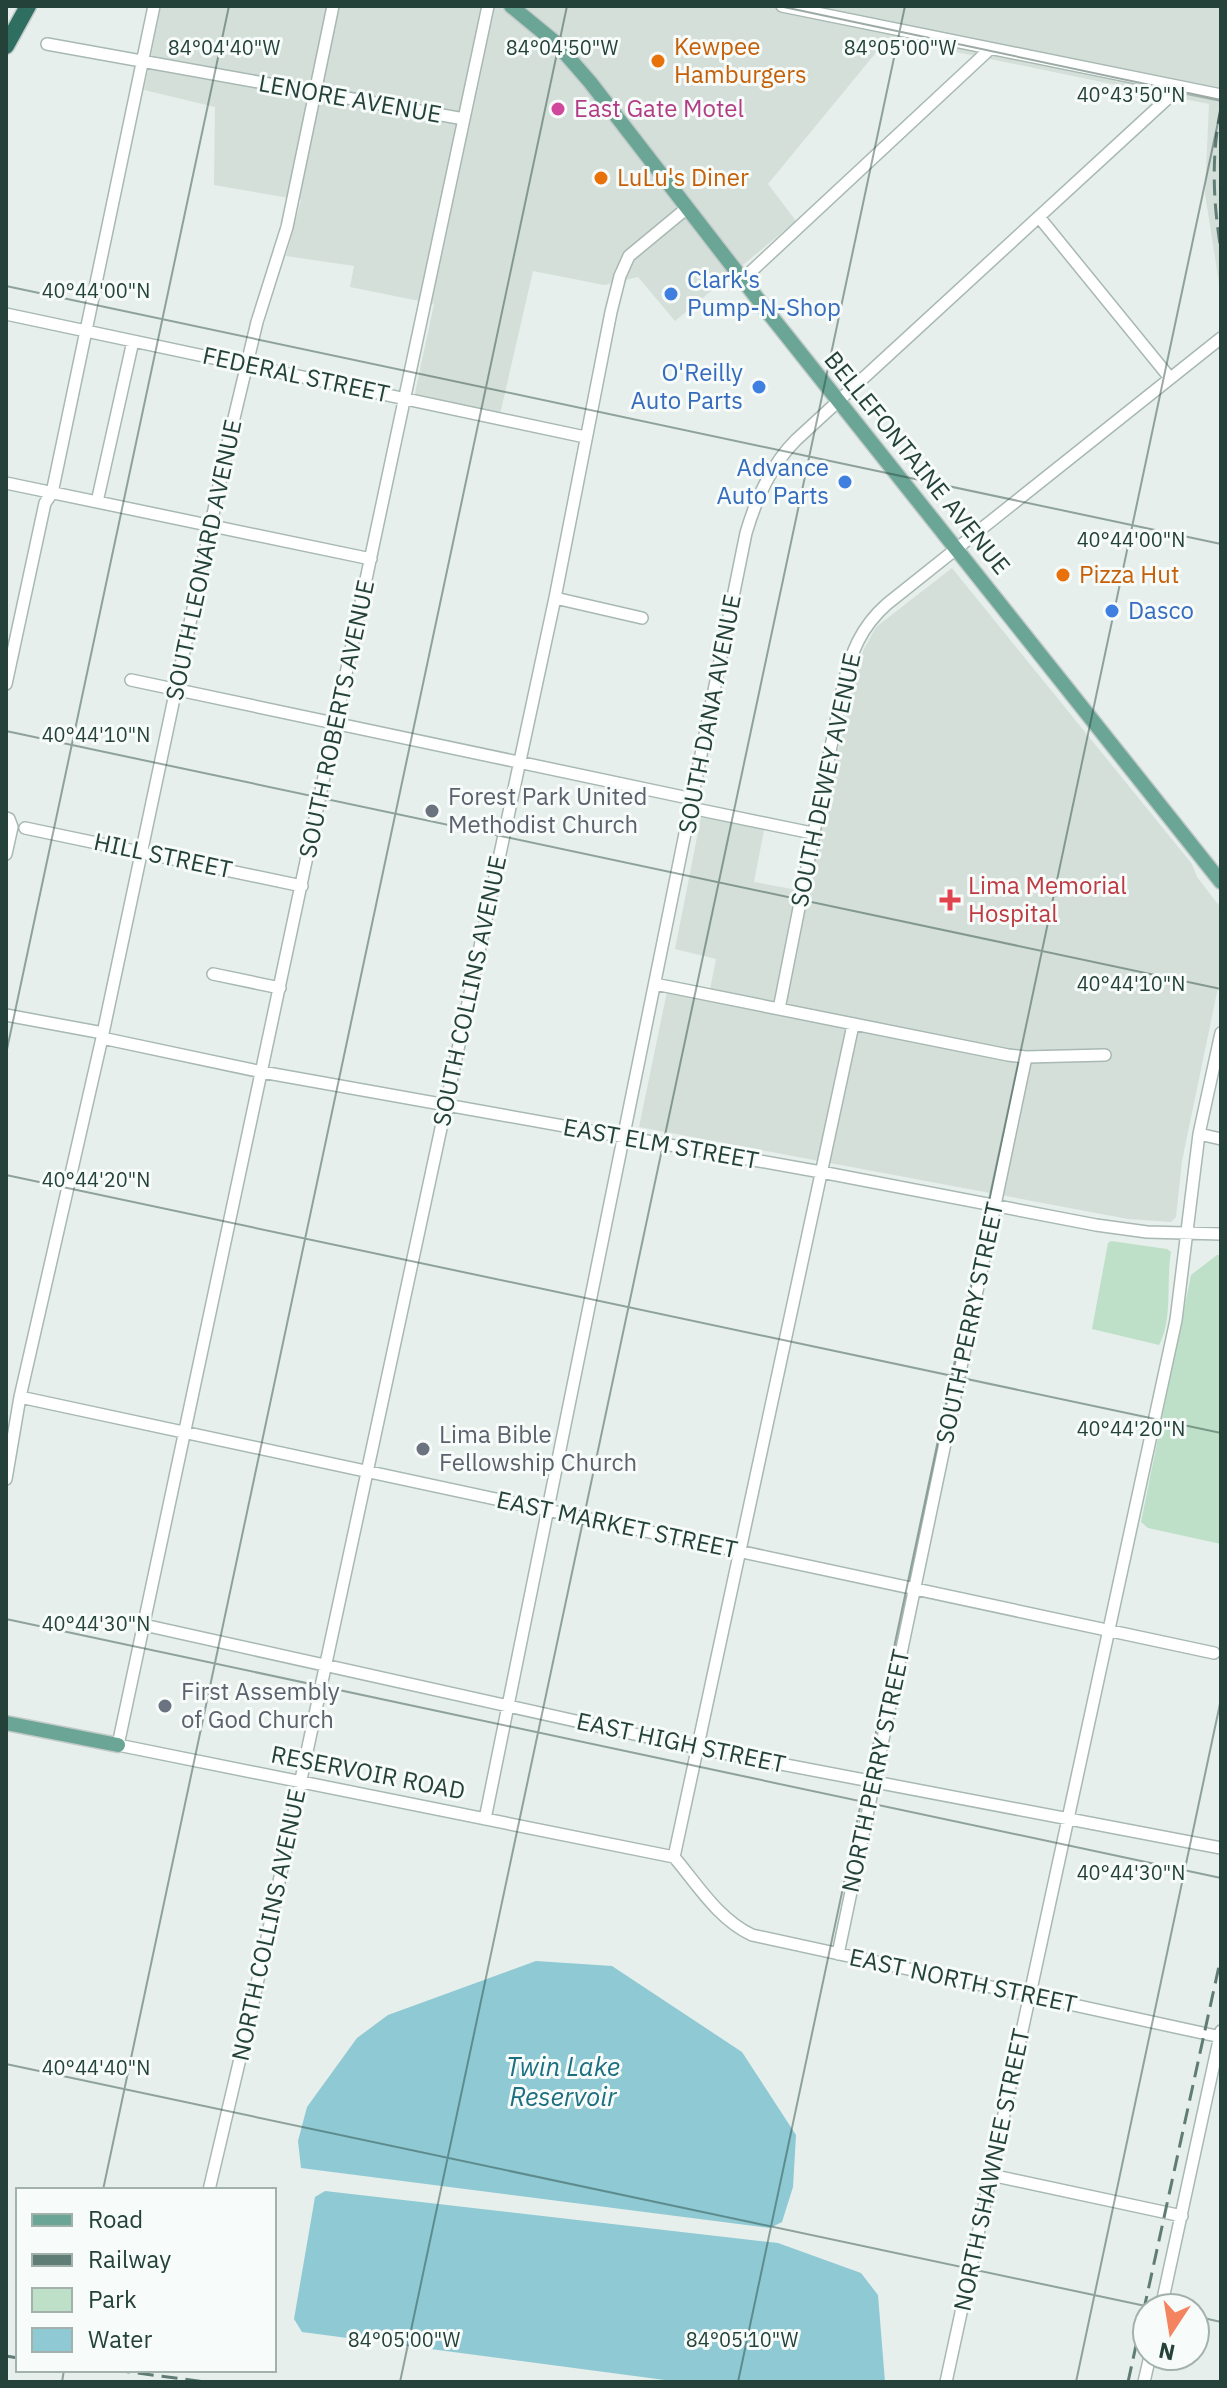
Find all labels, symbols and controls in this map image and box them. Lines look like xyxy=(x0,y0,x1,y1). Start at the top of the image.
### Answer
place label: Kewpee Hamburgers xyxy=(674,30,807,90)
text: 84°04'40"W xyxy=(168,34,281,61)
text: 84°04'50"W xyxy=(506,34,619,61)
text: 84°05'00"W xyxy=(844,34,957,61)
marker: Kewpee Hamburgers xyxy=(649,52,667,70)
street label: LENORE AVENUE xyxy=(256,66,444,130)
text: 40°43'50"N xyxy=(1077,81,1185,108)
place label: East Gate Motel xyxy=(574,92,744,124)
marker: East Gate Motel xyxy=(549,100,567,118)
place label: LuLu's Diner xyxy=(617,161,749,193)
marker: LuLu's Diner xyxy=(592,169,610,187)
place label: Clark's Pump-N-Shop xyxy=(687,263,841,323)
text: 40°44'00"N xyxy=(42,277,150,304)
marker: Clark's Pump-N-Shop xyxy=(662,285,680,303)
street label: FEDERAL STREET xyxy=(200,339,393,410)
street label: BELLEFONTAINE AVENUE xyxy=(818,344,1018,581)
place label: O'Reilly Auto Parts xyxy=(630,356,743,416)
marker: O'Reilly Auto Parts xyxy=(750,378,768,396)
street label: SOUTH LEONARD AVENUE xyxy=(158,416,248,703)
place label: Advance Auto Parts xyxy=(716,451,829,511)
marker: Advance Auto Parts xyxy=(836,473,854,491)
text: 40°44'00"N xyxy=(1077,526,1185,553)
place label: Pizza Hut xyxy=(1079,558,1179,590)
marker: Pizza Hut xyxy=(1054,566,1072,584)
street label: SOUTH ROBERTS AVENUE xyxy=(291,577,381,861)
street label: SOUTH DANA AVENUE xyxy=(670,591,748,836)
place label: Dasco xyxy=(1128,594,1194,626)
marker: Dasco xyxy=(1103,602,1121,620)
street label: SOUTH DEWEY AVENUE xyxy=(782,650,868,910)
text: 40°44'10"N xyxy=(42,721,150,748)
place label: Forest Park United Methodist Church xyxy=(448,780,647,840)
marker: Forest Park United Methodist Church xyxy=(423,802,441,820)
street label: HILL STREET xyxy=(91,825,236,885)
street label: SOUTH COLLINS AVENUE xyxy=(425,853,513,1129)
place label: Lima Memorial Hospital xyxy=(968,869,1127,929)
marker: Lima Memorial Hospital xyxy=(939,889,961,911)
text: 40°44'10"N xyxy=(1077,970,1185,997)
street label: EAST ELM STREET xyxy=(561,1110,762,1176)
text: 40°44'20"N xyxy=(42,1166,150,1193)
street label: SOUTH PERRY STREET xyxy=(928,1199,1010,1447)
text: 40°44'20"N xyxy=(1077,1415,1185,1442)
place label: Lima Bible Fellowship Church xyxy=(439,1418,637,1478)
marker: Lima Bible Fellowship Church xyxy=(414,1440,432,1458)
street label: EAST MARKET STREET xyxy=(494,1483,741,1565)
text: 40°44'30"N xyxy=(42,1610,150,1637)
street label: NORTH PERRY STREET xyxy=(834,1646,916,1895)
place label: First Assembly of God Church xyxy=(181,1675,340,1735)
marker: First Assembly of God Church xyxy=(156,1697,174,1715)
street label: EAST HIGH STREET xyxy=(574,1704,789,1780)
street label: RESERVOIR ROAD xyxy=(268,1737,468,1807)
street label: NORTH COLLINS AVENUE xyxy=(224,1786,312,2064)
text: 40°44'30"N xyxy=(1077,1859,1185,1886)
street label: EAST NORTH STREET xyxy=(846,1940,1080,2020)
street label: NORTH SHAWNEE STREET xyxy=(945,2025,1037,2314)
water label: Twin Lake Reservoir xyxy=(506,2049,620,2113)
text: 40°44'40"N xyxy=(42,2054,150,2081)
legend xyxy=(16,2188,276,2372)
text: Road xyxy=(88,2203,143,2235)
text: Railway xyxy=(88,2243,171,2275)
text: Park xyxy=(88,2283,137,2315)
north arrow xyxy=(1131,2292,1211,2372)
text: Water xyxy=(88,2323,152,2355)
text: 84°05'00"W xyxy=(348,2326,461,2353)
text: 84°05'10"W xyxy=(686,2326,799,2353)
text: N xyxy=(1156,2336,1178,2368)

